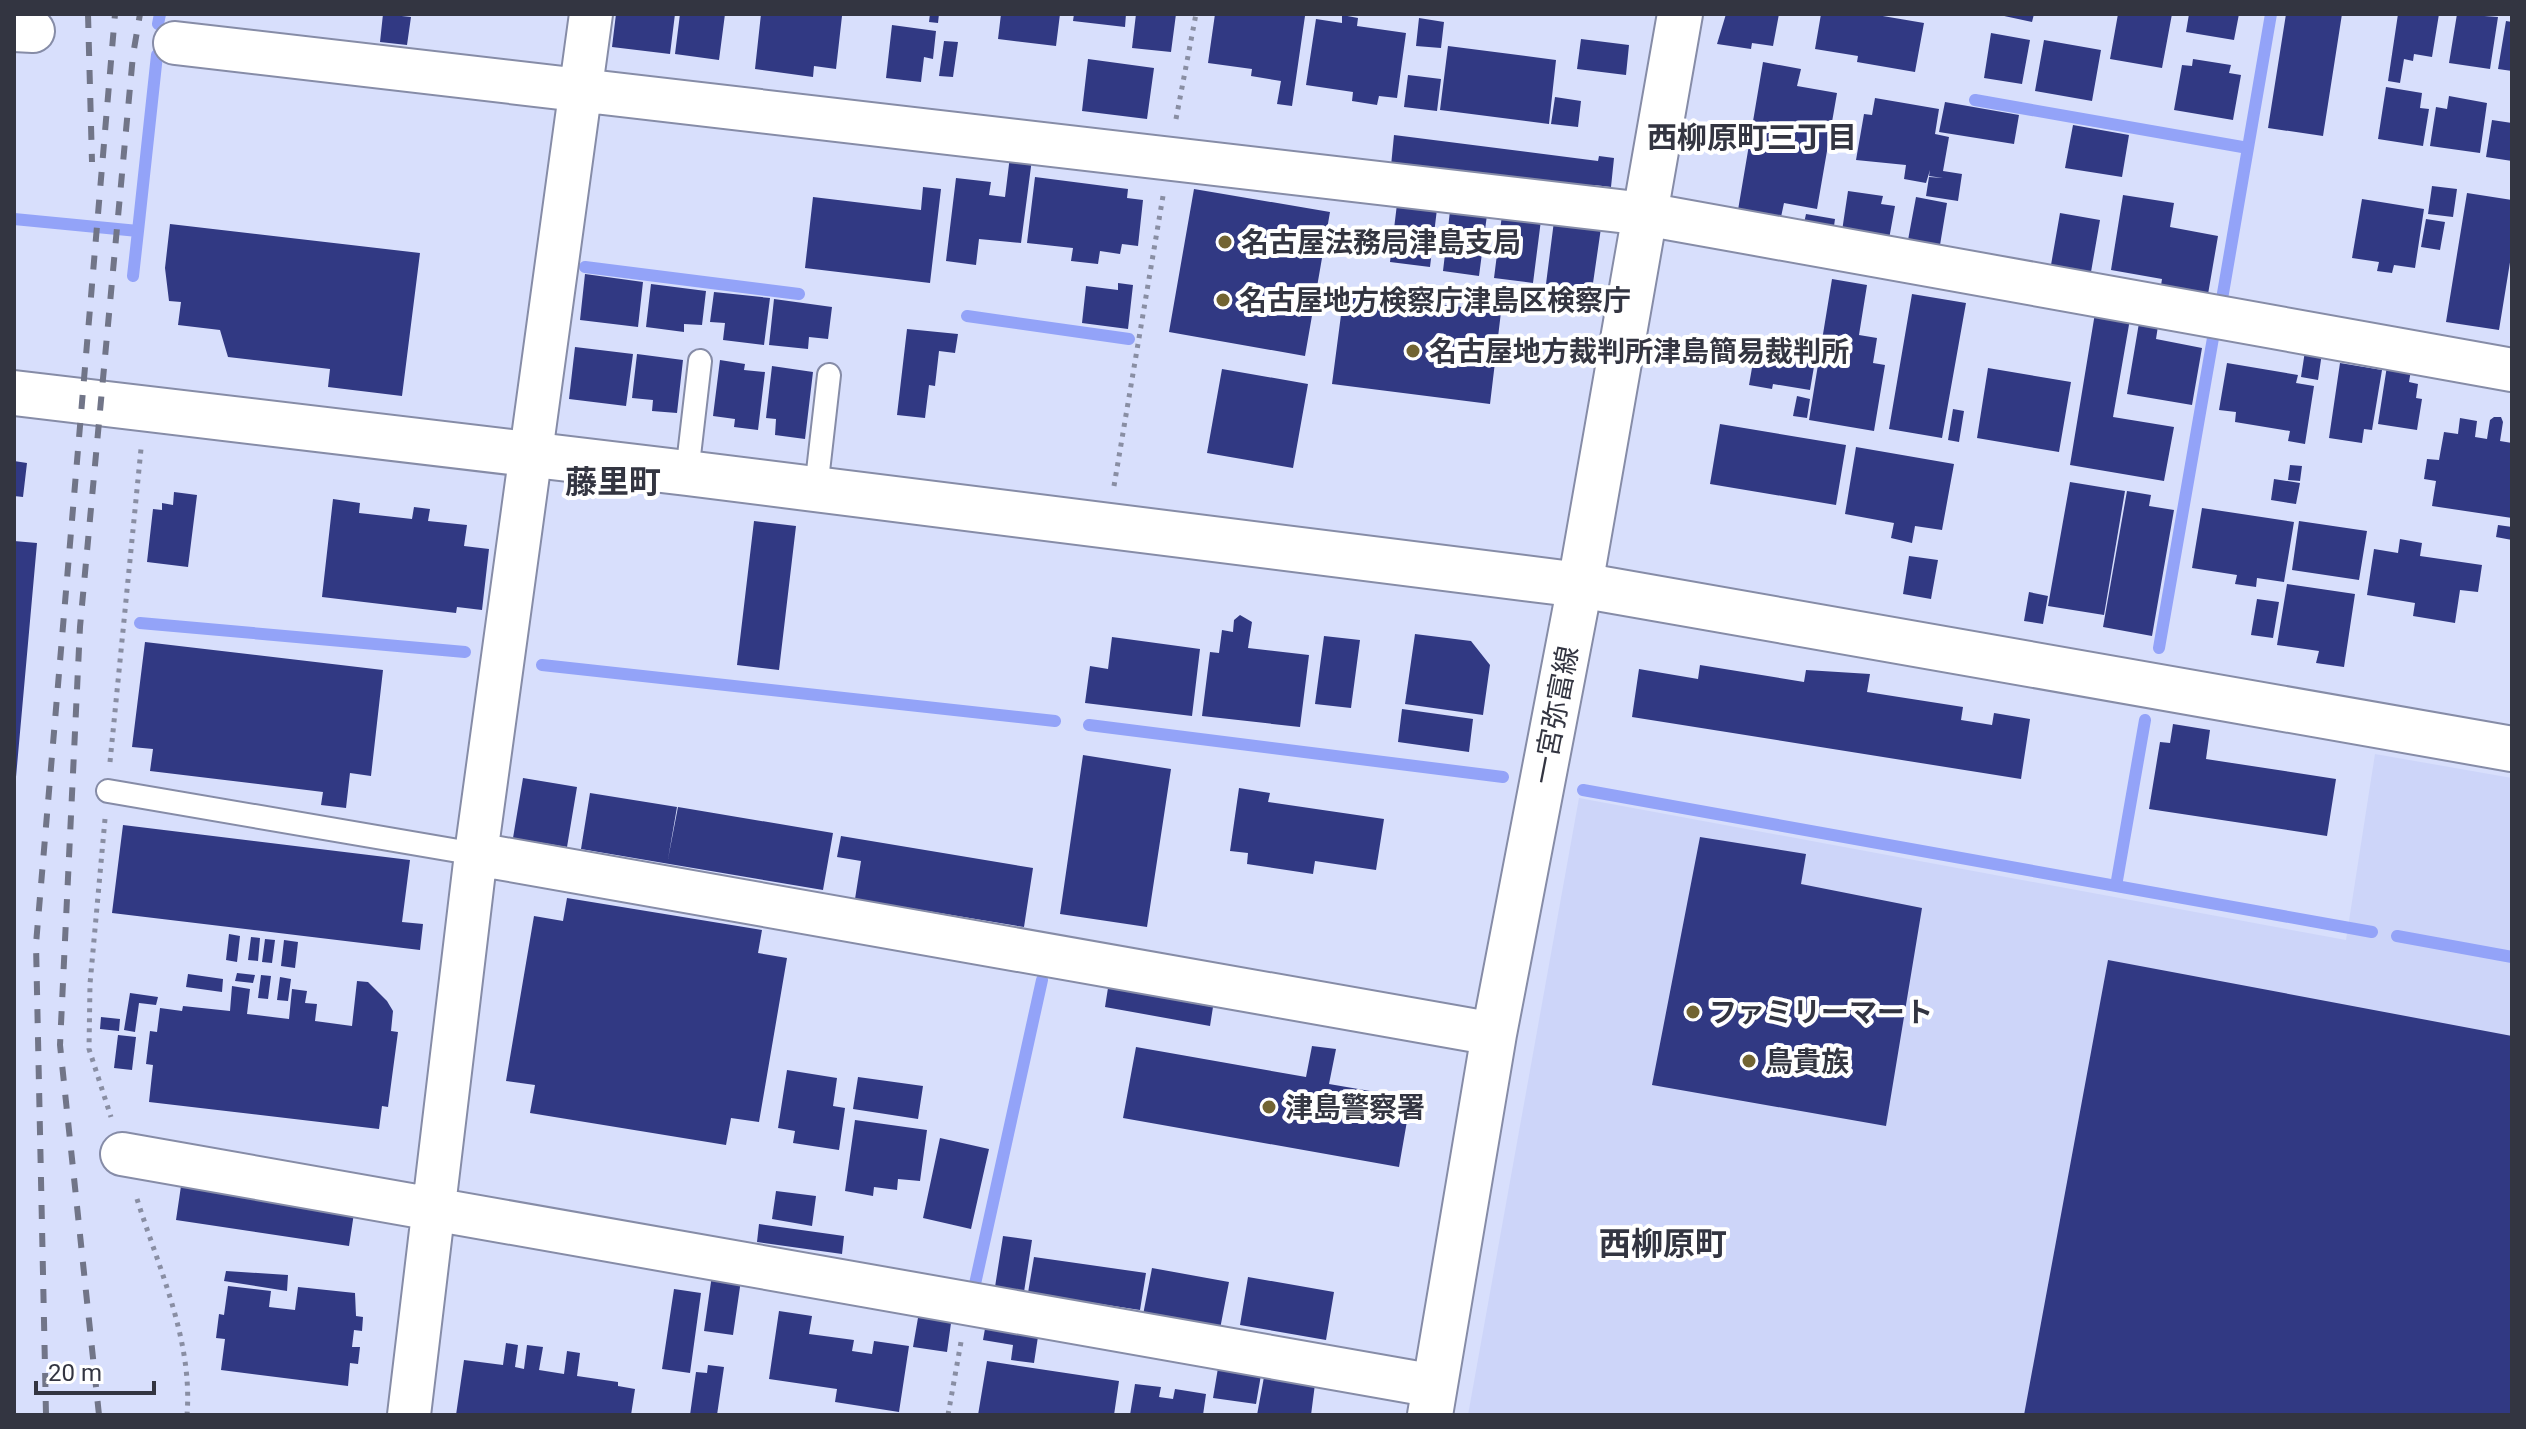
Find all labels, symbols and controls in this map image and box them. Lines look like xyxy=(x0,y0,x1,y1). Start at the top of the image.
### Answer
district label: 西柳原町三丁目 xyxy=(1647,120,1857,155)
place label: 名古屋法務局津島支局 xyxy=(1241,226,1521,259)
marker: 名古屋法務局津島支局 xyxy=(1216,233,1234,251)
place label: 名古屋地方検察庁津島区検察庁 xyxy=(1239,284,1631,317)
marker: 名古屋地方検察庁津島区検察庁 xyxy=(1214,291,1232,309)
place label: 名古屋地方裁判所津島簡易裁判所 xyxy=(1429,335,1849,368)
marker: 名古屋地方裁判所津島簡易裁判所 xyxy=(1404,342,1422,360)
district label: 藤里町 xyxy=(565,463,661,501)
street label: 一宮弥富線 xyxy=(1526,643,1585,787)
place label: ファミリーマート xyxy=(1709,996,1933,1029)
marker: ファミリーマート xyxy=(1684,1003,1702,1021)
place label: 鳥貴族 xyxy=(1765,1045,1849,1078)
marker: 鳥貴族 xyxy=(1740,1052,1758,1070)
place label: 津島警察署 xyxy=(1285,1091,1425,1124)
marker: 津島警察署 xyxy=(1260,1098,1278,1116)
district label: 西柳原町 xyxy=(1599,1225,1727,1263)
scale bar xyxy=(36,1345,154,1395)
text: 20 m xyxy=(48,1359,102,1387)

